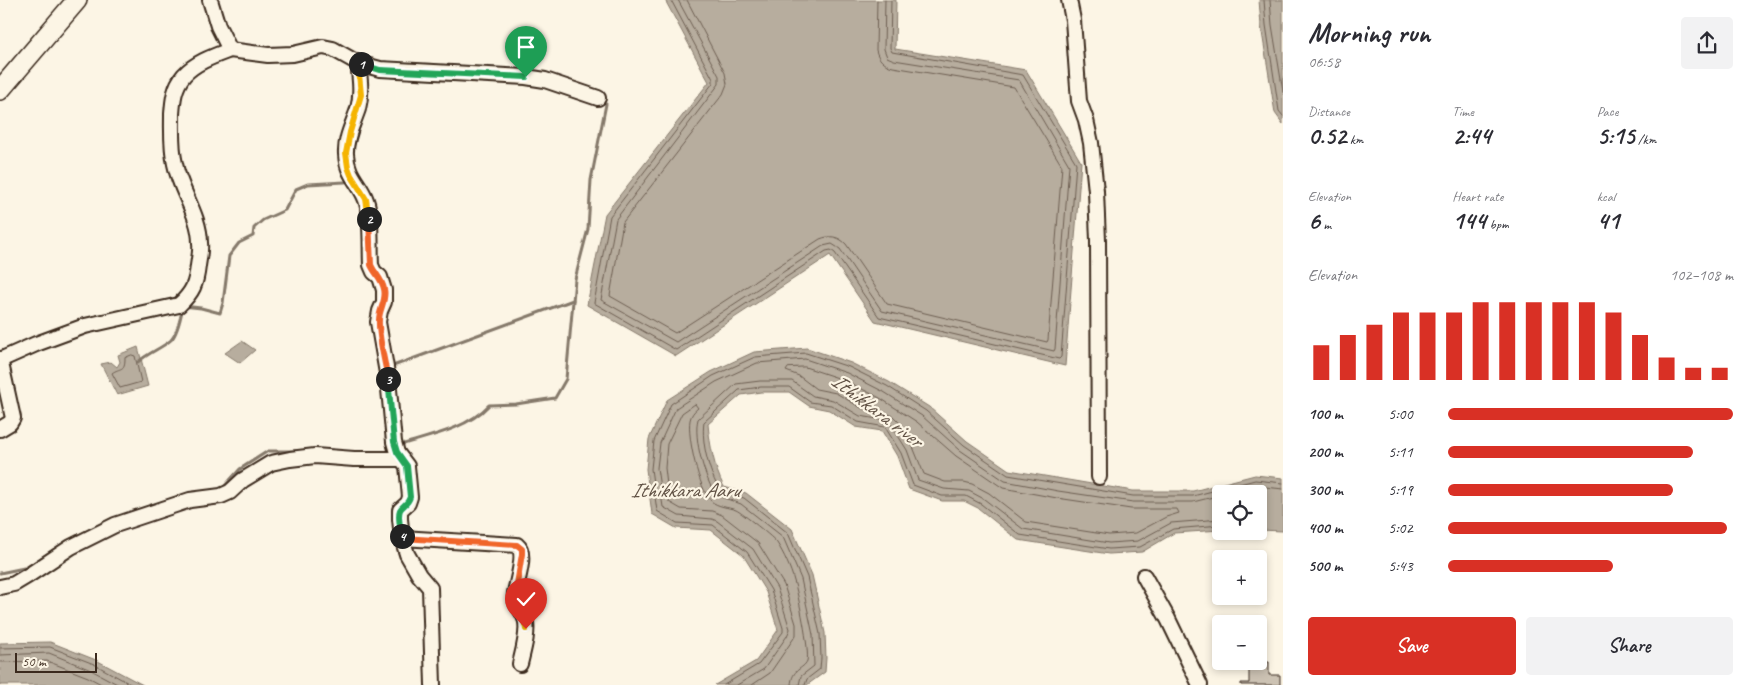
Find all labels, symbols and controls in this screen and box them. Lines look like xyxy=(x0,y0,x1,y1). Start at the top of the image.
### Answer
text: Morning run xyxy=(1308,15,1430,50)
button: share xyxy=(1681,17,1733,69)
pin xyxy=(505,26,547,77)
icon: arrive xyxy=(512,33,540,61)
pin: 1 xyxy=(348,52,374,76)
text: 06:58 xyxy=(1308,52,1340,72)
text: 1 xyxy=(358,56,365,73)
text: Distance xyxy=(1308,103,1350,120)
text: Time xyxy=(1452,103,1474,120)
text: Pace xyxy=(1597,103,1618,120)
text: 0.52 xyxy=(1308,120,1346,152)
text: 2:44 xyxy=(1452,120,1491,152)
text: 5:15 xyxy=(1597,120,1635,152)
text: km xyxy=(1346,131,1363,148)
text: /km xyxy=(1635,131,1656,148)
text: Elevation xyxy=(1308,188,1351,205)
text: Heart rate xyxy=(1452,188,1503,205)
text: kcal xyxy=(1597,188,1615,205)
text: 6 xyxy=(1308,205,1320,237)
text: 144 xyxy=(1452,205,1486,237)
text: 41 xyxy=(1597,205,1619,237)
pin: 2 xyxy=(356,206,382,232)
text: 2 xyxy=(366,211,373,228)
text: m xyxy=(1320,216,1331,233)
text: bpm xyxy=(1486,216,1509,233)
text: Elevation xyxy=(1308,265,1357,285)
text: 102–108 m xyxy=(1670,265,1733,285)
pin: 3 xyxy=(376,366,400,392)
water label: Ithikkara river xyxy=(826,367,930,455)
text: 3 xyxy=(385,371,392,388)
text: 100 m xyxy=(1308,404,1343,424)
text: 5:00 xyxy=(1388,404,1413,424)
text: 200 m xyxy=(1308,442,1343,462)
text: 5:11 xyxy=(1388,442,1413,462)
water label: Ithikkara Aaru xyxy=(630,477,743,503)
text: 300 m xyxy=(1308,480,1343,500)
text: 5:19 xyxy=(1388,480,1413,500)
map controls xyxy=(1212,485,1267,670)
button: locate xyxy=(1212,485,1267,540)
text: 400 m xyxy=(1308,518,1343,538)
text: 5:02 xyxy=(1388,518,1413,538)
pin: 4 xyxy=(390,524,414,548)
text: 4 xyxy=(399,528,406,545)
button: + xyxy=(1212,550,1267,605)
text: 500 m xyxy=(1308,556,1342,576)
text: 5:43 xyxy=(1388,556,1413,576)
pin xyxy=(505,578,547,629)
icon: check xyxy=(512,585,540,613)
button: − xyxy=(1212,615,1267,670)
button: Save xyxy=(1308,617,1516,675)
button: Share xyxy=(1526,617,1733,675)
scale bar xyxy=(15,650,98,673)
text: 50 m xyxy=(22,653,46,670)

